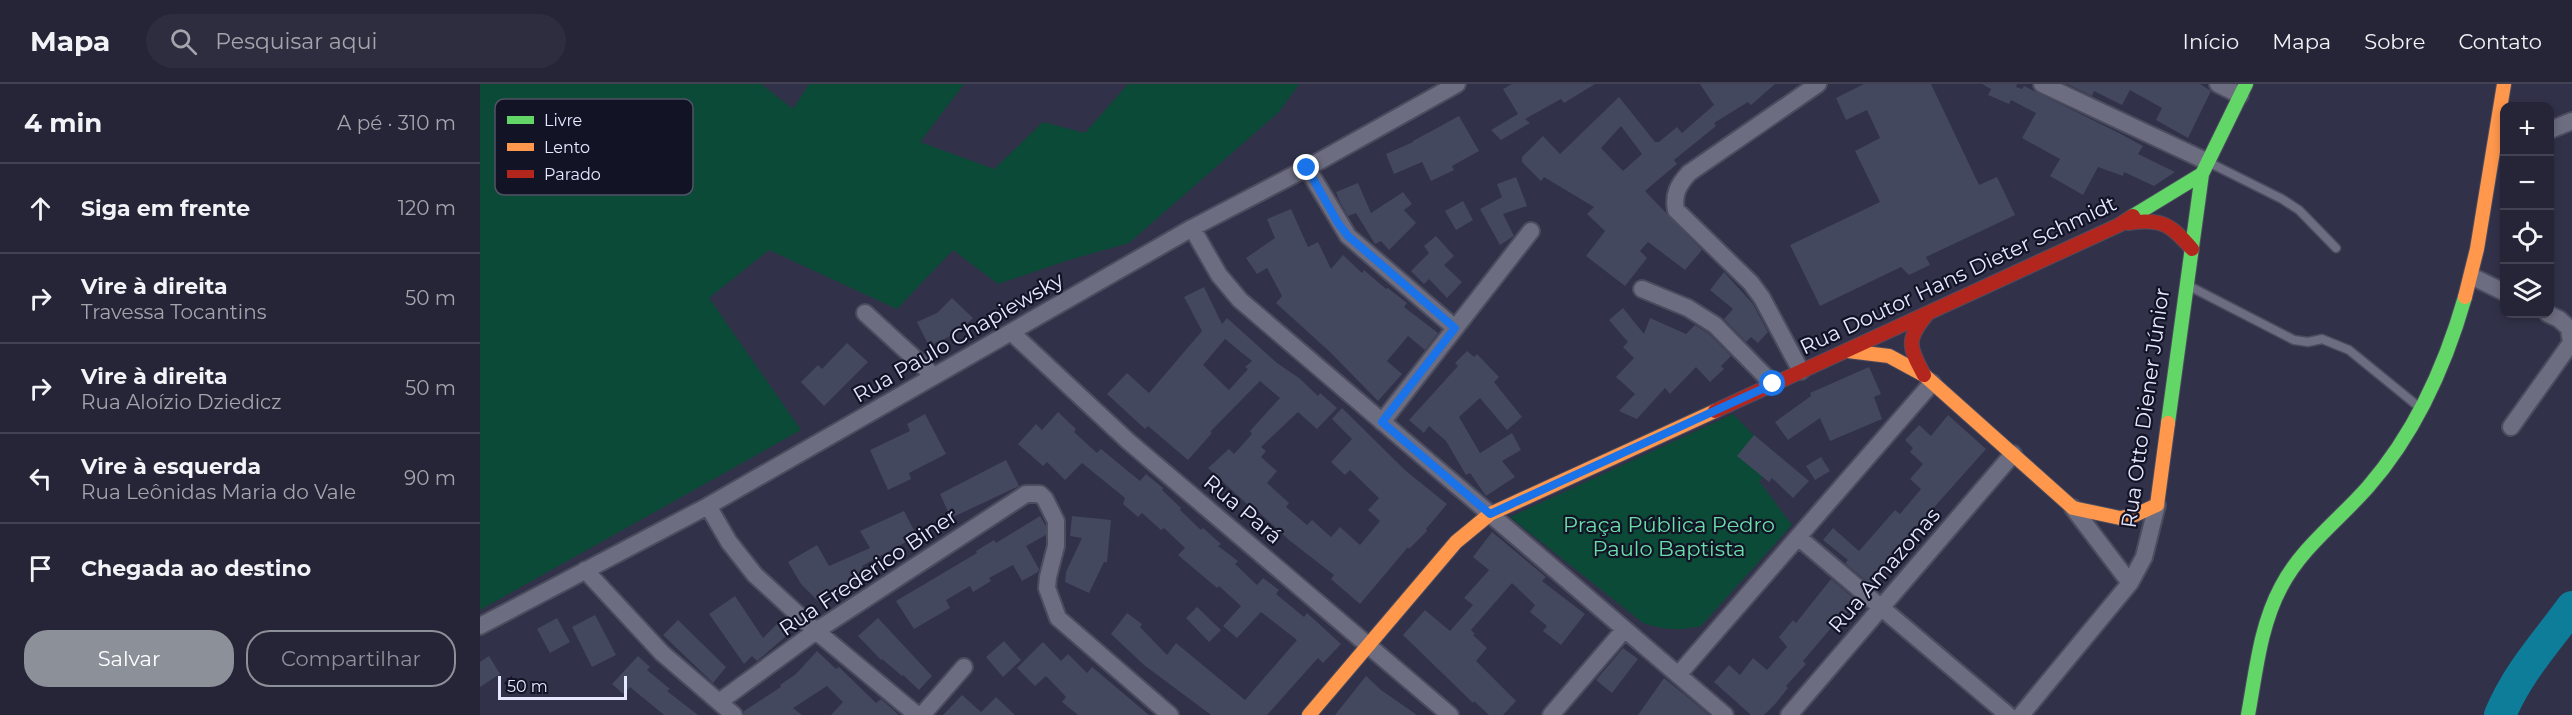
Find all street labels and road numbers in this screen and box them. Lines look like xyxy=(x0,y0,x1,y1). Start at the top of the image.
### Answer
street label: Rua Doutor Hans Dieter Schmidt xyxy=(1796,191,2120,359)
street label: Rua Paulo Chapiewsky xyxy=(848,266,1068,407)
street label: Rua Otto Diener Júnior xyxy=(2116,286,2174,530)
street label: Rua Pará xyxy=(1199,469,1287,549)
street label: Rua Amazonas xyxy=(1823,502,1945,638)
street label: Rua Frederico Biner xyxy=(774,503,962,641)

